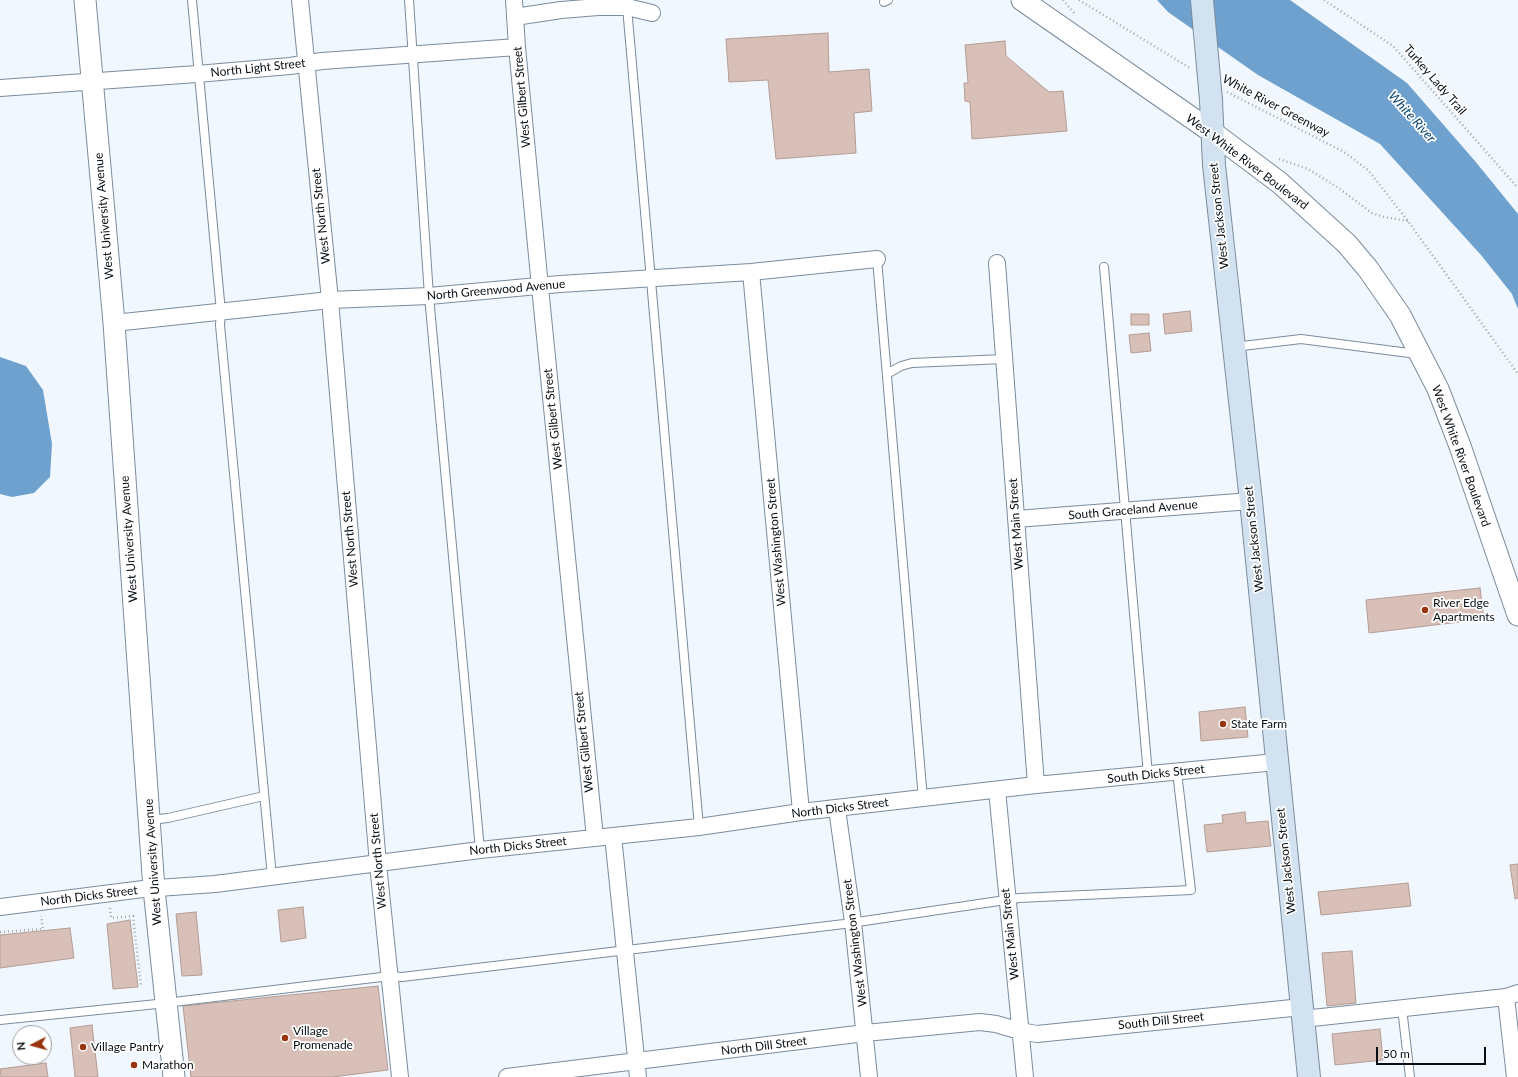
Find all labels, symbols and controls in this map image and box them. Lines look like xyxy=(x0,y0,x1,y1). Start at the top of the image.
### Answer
street label: Turkey Lady Trail xyxy=(1401,42,1469,118)
street label: West Gilbert Street xyxy=(510,46,534,148)
street label: North Light Street xyxy=(210,56,306,80)
street label: White River Greenway xyxy=(1220,72,1332,140)
water label: White River xyxy=(1385,88,1439,146)
street label: West White River Boulevard xyxy=(1183,111,1311,213)
street label: West University Avenue xyxy=(91,152,117,280)
street label: West Jackson Street xyxy=(1206,162,1232,270)
street label: West North Street xyxy=(309,167,333,265)
street label: North Greenwood Avenue xyxy=(426,277,566,303)
street label: West Gilbert Street xyxy=(541,368,565,470)
street label: West White River Boulevard xyxy=(1429,383,1493,529)
street label: West University Avenue xyxy=(117,475,141,603)
street label: West Washington Street xyxy=(763,477,789,607)
street label: West Main Street xyxy=(1006,478,1026,570)
street label: West Jackson Street xyxy=(1241,485,1267,593)
street label: West North Street xyxy=(339,490,361,588)
street label: South Graceland Avenue xyxy=(1068,497,1198,523)
place label: River Edge Apartments xyxy=(1433,596,1495,624)
marker: River Edge Apartments xyxy=(1420,605,1430,615)
street label: West Gilbert Street xyxy=(572,691,596,793)
place label: State Farm xyxy=(1231,717,1287,731)
marker: State Farm xyxy=(1218,719,1228,729)
street label: South Dicks Street xyxy=(1107,762,1205,786)
street label: North Dicks Street xyxy=(791,795,889,821)
street label: West University Avenue xyxy=(141,798,165,926)
street label: West Jackson Street xyxy=(1273,807,1299,915)
street label: West North Street xyxy=(367,812,389,910)
street label: North Dicks Street xyxy=(469,834,567,858)
street label: West Washington Street xyxy=(840,878,870,1008)
street label: North Dicks Street xyxy=(40,883,138,909)
street label: West Main Street xyxy=(998,888,1022,980)
street label: South Dill Street xyxy=(1117,1009,1205,1033)
place label: Village Promenade xyxy=(293,1024,353,1052)
north arrow xyxy=(12,1025,52,1065)
marker: Village Promenade xyxy=(280,1033,290,1043)
street label: North Dill Street xyxy=(720,1034,808,1058)
scale bar xyxy=(1378,1039,1488,1065)
place label: Village Pantry xyxy=(91,1040,164,1054)
text: N xyxy=(14,1041,27,1051)
marker: Village Pantry xyxy=(78,1042,88,1052)
text: 50 m xyxy=(1383,1046,1410,1061)
place label: Marathon xyxy=(142,1058,194,1072)
marker: Marathon xyxy=(129,1060,139,1070)

